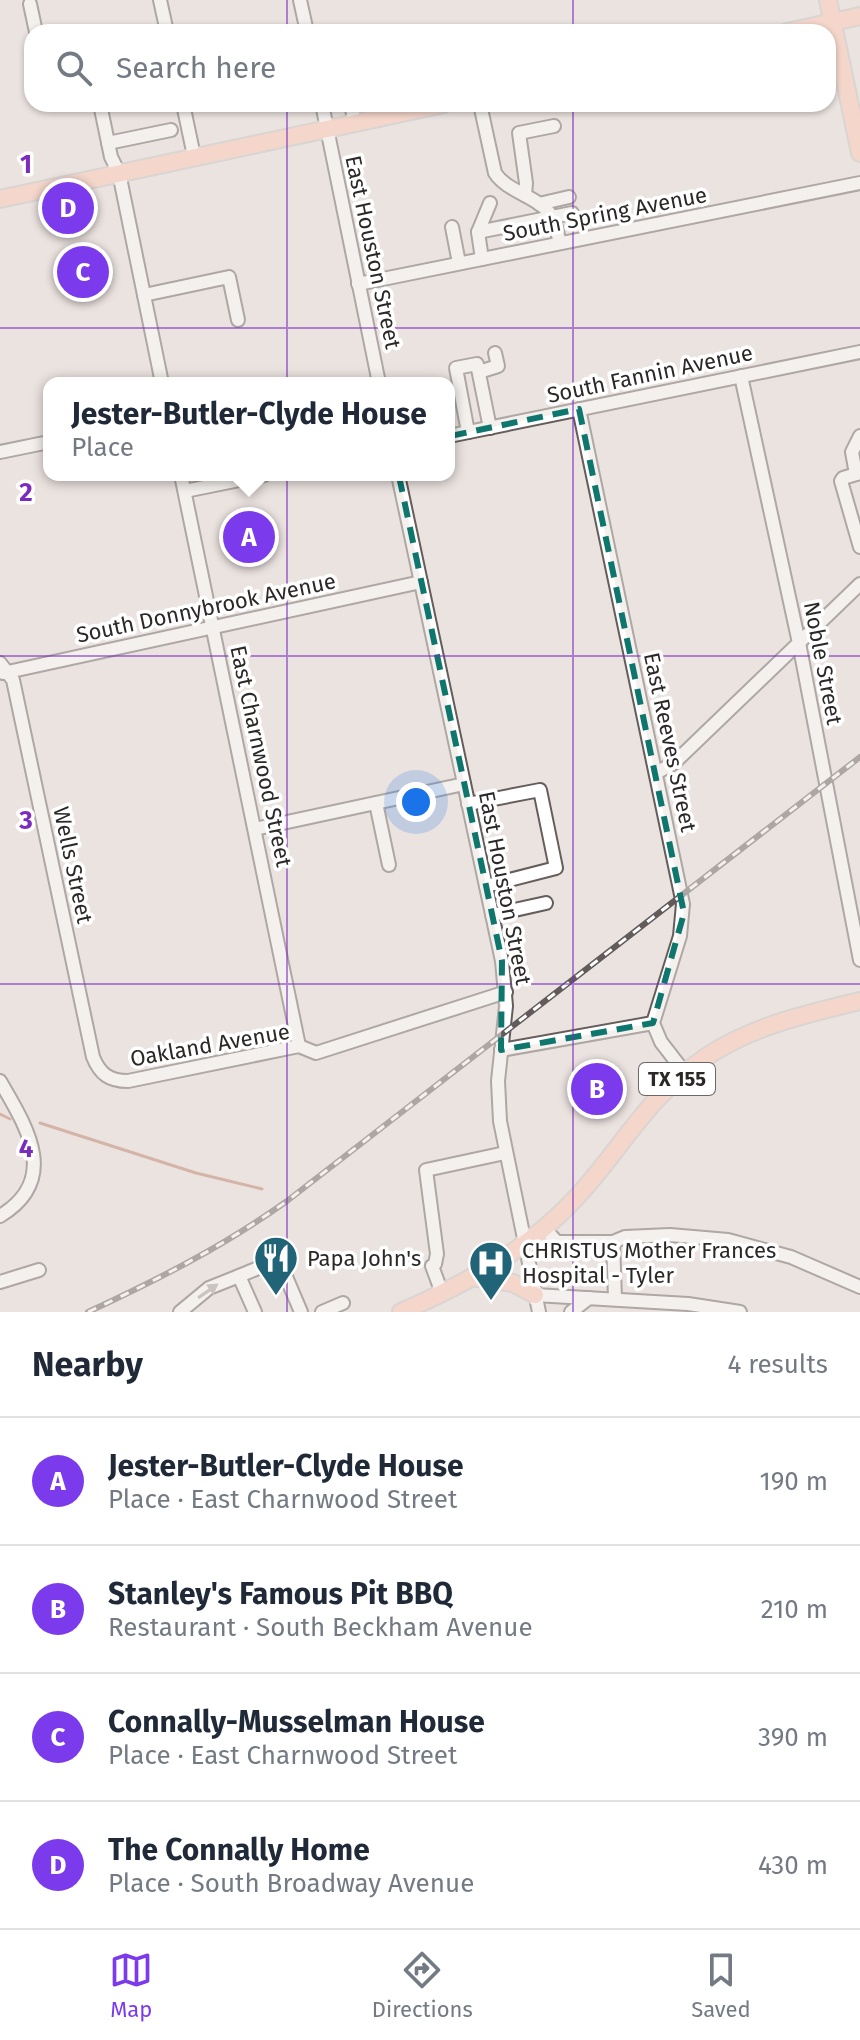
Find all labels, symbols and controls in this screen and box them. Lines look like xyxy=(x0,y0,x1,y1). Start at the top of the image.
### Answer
search box xyxy=(24,24,836,112)
icon: search xyxy=(52,46,96,90)
text: Search here xyxy=(116,50,276,86)
text: 1 xyxy=(20,149,32,180)
street label: East Houston Street xyxy=(339,153,407,351)
pin: D xyxy=(42,178,94,238)
street label: South Spring Avenue xyxy=(501,181,709,247)
pin: C xyxy=(57,242,109,302)
street label: South Fannin Avenue xyxy=(545,339,755,409)
popup xyxy=(43,377,455,481)
text: Jester-Butler-Clyde House xyxy=(71,396,427,432)
text: Place xyxy=(71,432,134,463)
text: 2 xyxy=(19,477,33,508)
pin: A xyxy=(223,507,275,567)
street label: South Donnybrook Avenue xyxy=(74,567,338,649)
street label: Noble Street xyxy=(798,599,848,727)
street label: East Charnwood Street xyxy=(224,643,298,869)
street label: East Reeves Street xyxy=(638,650,702,834)
your location xyxy=(396,782,436,822)
street label: East Houston Street xyxy=(473,789,537,987)
street label: Wells Street xyxy=(47,804,99,926)
text: 3 xyxy=(18,805,33,836)
street label: Oakland Avenue xyxy=(128,1018,292,1072)
pin: B xyxy=(571,1059,623,1119)
road number: TX 155 xyxy=(639,1063,715,1095)
text: 4 xyxy=(19,1133,34,1164)
restaurant icon: Papa John's xyxy=(252,1234,300,1297)
place label: CHRISTUS Mother Frances Hospital - Tyler xyxy=(522,1237,776,1289)
hospital icon: CHRISTUS Mother Frances Hospital - Tyler xyxy=(467,1239,515,1302)
place label: Papa John's xyxy=(307,1245,421,1272)
one-way arrow xyxy=(197,1284,218,1299)
text: Nearby xyxy=(32,1344,143,1385)
text: 4 results xyxy=(727,1349,828,1380)
text: Jester-Butler-Clyde House xyxy=(108,1448,463,1484)
text: A xyxy=(50,1466,66,1497)
text: 190 m xyxy=(759,1466,828,1497)
text: Place · East Charnwood Street xyxy=(108,1484,457,1515)
text: Stanley's Famous Pit BBQ xyxy=(108,1576,453,1612)
text: B xyxy=(50,1594,66,1625)
text: 210 m xyxy=(761,1594,828,1625)
text: Restaurant · South Beckham Avenue xyxy=(108,1612,533,1643)
text: Connally-Musselman House xyxy=(108,1704,485,1740)
text: C xyxy=(51,1722,65,1753)
text: 390 m xyxy=(758,1722,828,1753)
text: Place · East Charnwood Street xyxy=(108,1740,457,1771)
text: The Connally Home xyxy=(108,1832,370,1868)
text: D xyxy=(50,1850,66,1881)
text: 430 m xyxy=(758,1850,828,1881)
text: Place · South Broadway Avenue xyxy=(108,1868,474,1899)
tab: Map xyxy=(109,1948,153,2023)
tab: Directions xyxy=(372,1948,473,2023)
tab: Saved xyxy=(691,1948,751,2023)

